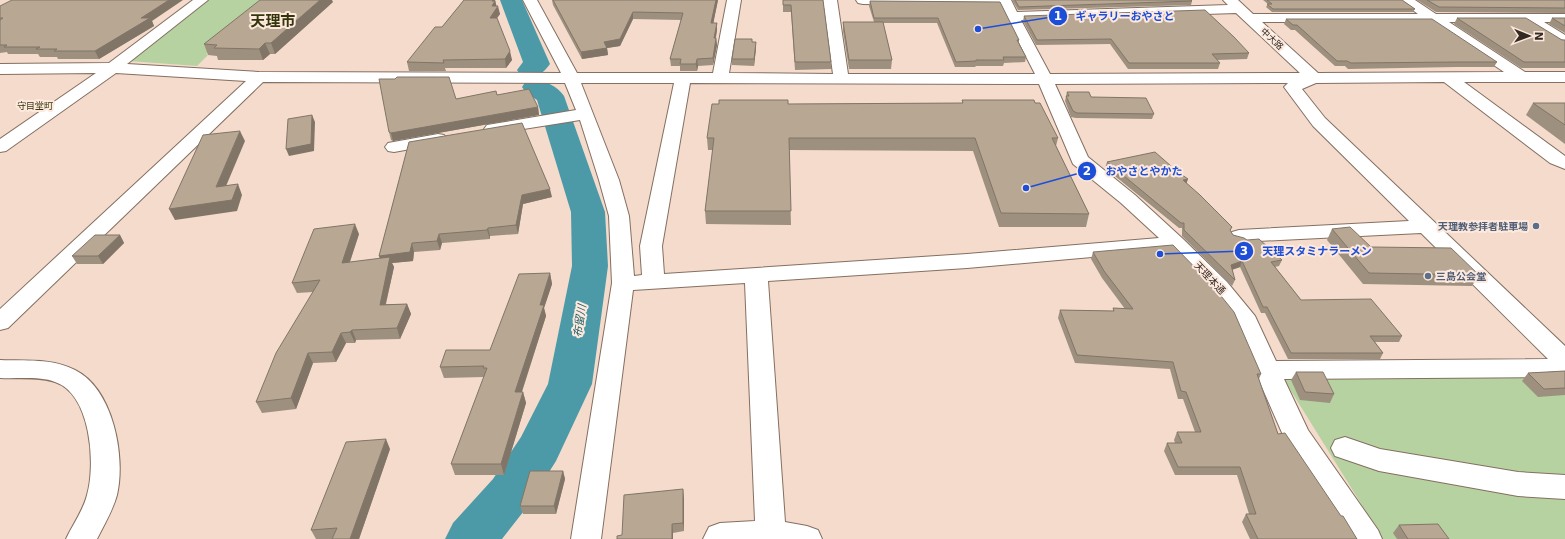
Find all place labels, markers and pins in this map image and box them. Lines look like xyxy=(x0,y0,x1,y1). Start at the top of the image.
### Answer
callout: ギャラリーおやさと xyxy=(1048,4,1183,27)
callout: おやさとやかた xyxy=(1077,159,1190,182)
place label: 天理教参拝者駐車場 xyxy=(1438,221,1528,232)
marker: 天理教参拝者駐車場 xyxy=(1531,221,1541,231)
callout: 天理スタミナラーメン xyxy=(1234,239,1380,262)
marker: 三島公会堂 xyxy=(1423,271,1433,281)
place label: 三島公会堂 xyxy=(1436,271,1486,282)

